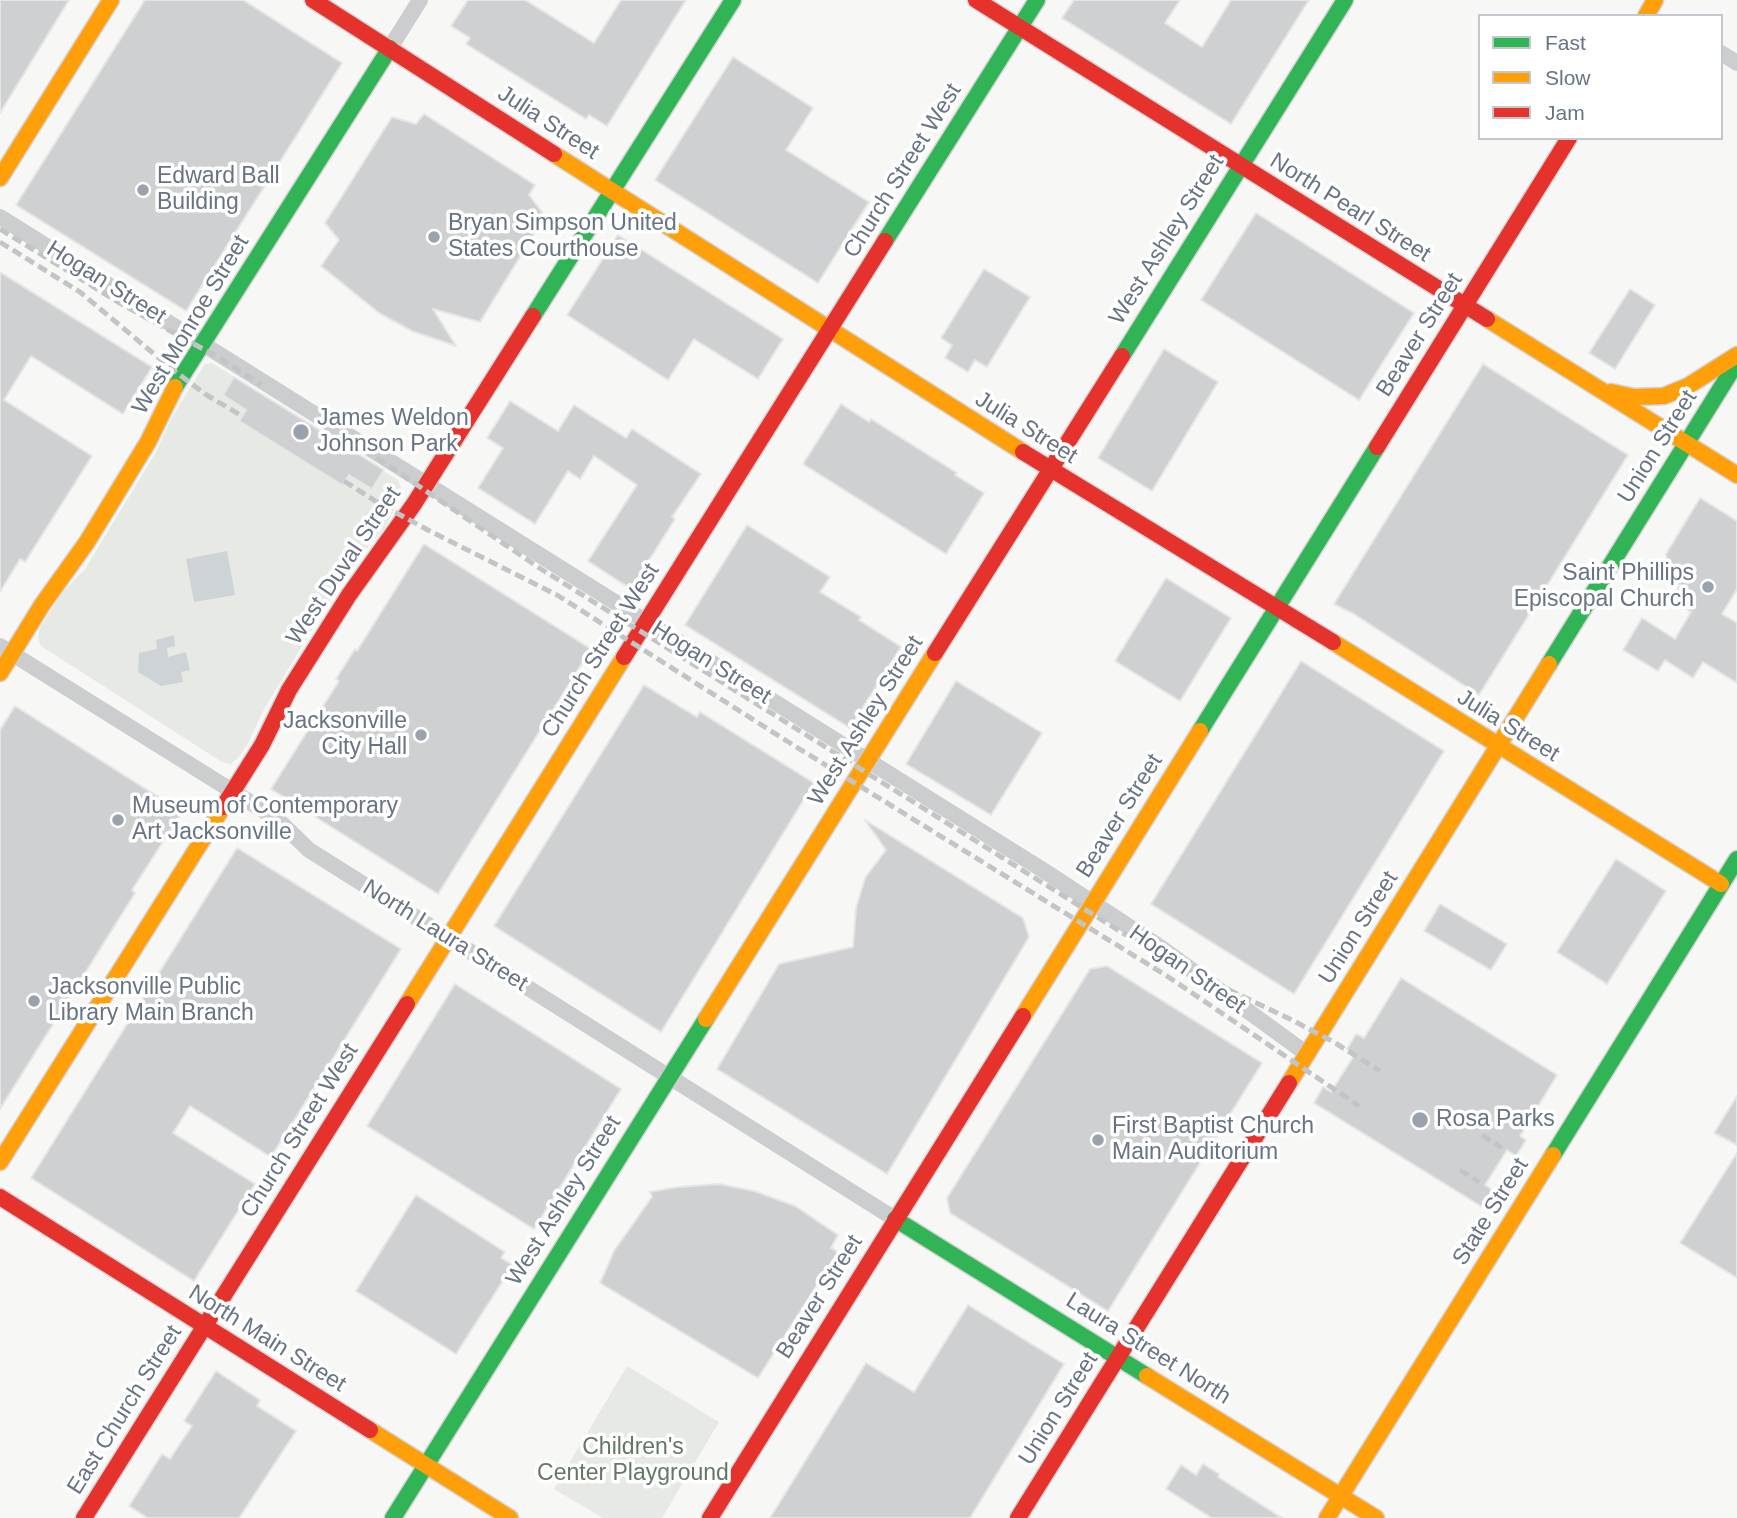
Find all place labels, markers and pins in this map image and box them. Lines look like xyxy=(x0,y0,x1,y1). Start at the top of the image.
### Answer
place label: Edward Ball Building xyxy=(157,163,280,217)
marker: Edward Ball Building xyxy=(135,182,151,198)
place label: Bryan Simpson United States Courthouse xyxy=(448,210,677,264)
marker: Bryan Simpson United States Courthouse xyxy=(426,229,442,245)
place label: James Weldon Johnson Park xyxy=(317,405,469,459)
marker: James Weldon Johnson Park xyxy=(291,422,311,442)
place label: Saint Phillips Episcopal Church xyxy=(1514,560,1694,614)
marker: Saint Phillips Episcopal Church xyxy=(1700,579,1716,595)
place label: Jacksonville City Hall xyxy=(283,708,407,762)
marker: Jacksonville City Hall xyxy=(413,727,429,743)
place label: Museum of Contemporary Art Jacksonville xyxy=(132,793,398,847)
marker: Museum of Contemporary Art Jacksonville xyxy=(110,812,126,828)
place label: Jacksonville Public Library Main Branch xyxy=(48,974,254,1028)
marker: Jacksonville Public Library Main Branch xyxy=(26,993,42,1009)
place label: Rosa Parks xyxy=(1436,1106,1555,1134)
marker: Rosa Parks xyxy=(1410,1110,1430,1130)
place label: First Baptist Church Main Auditorium xyxy=(1112,1113,1314,1167)
marker: First Baptist Church Main Auditorium xyxy=(1090,1132,1106,1148)

